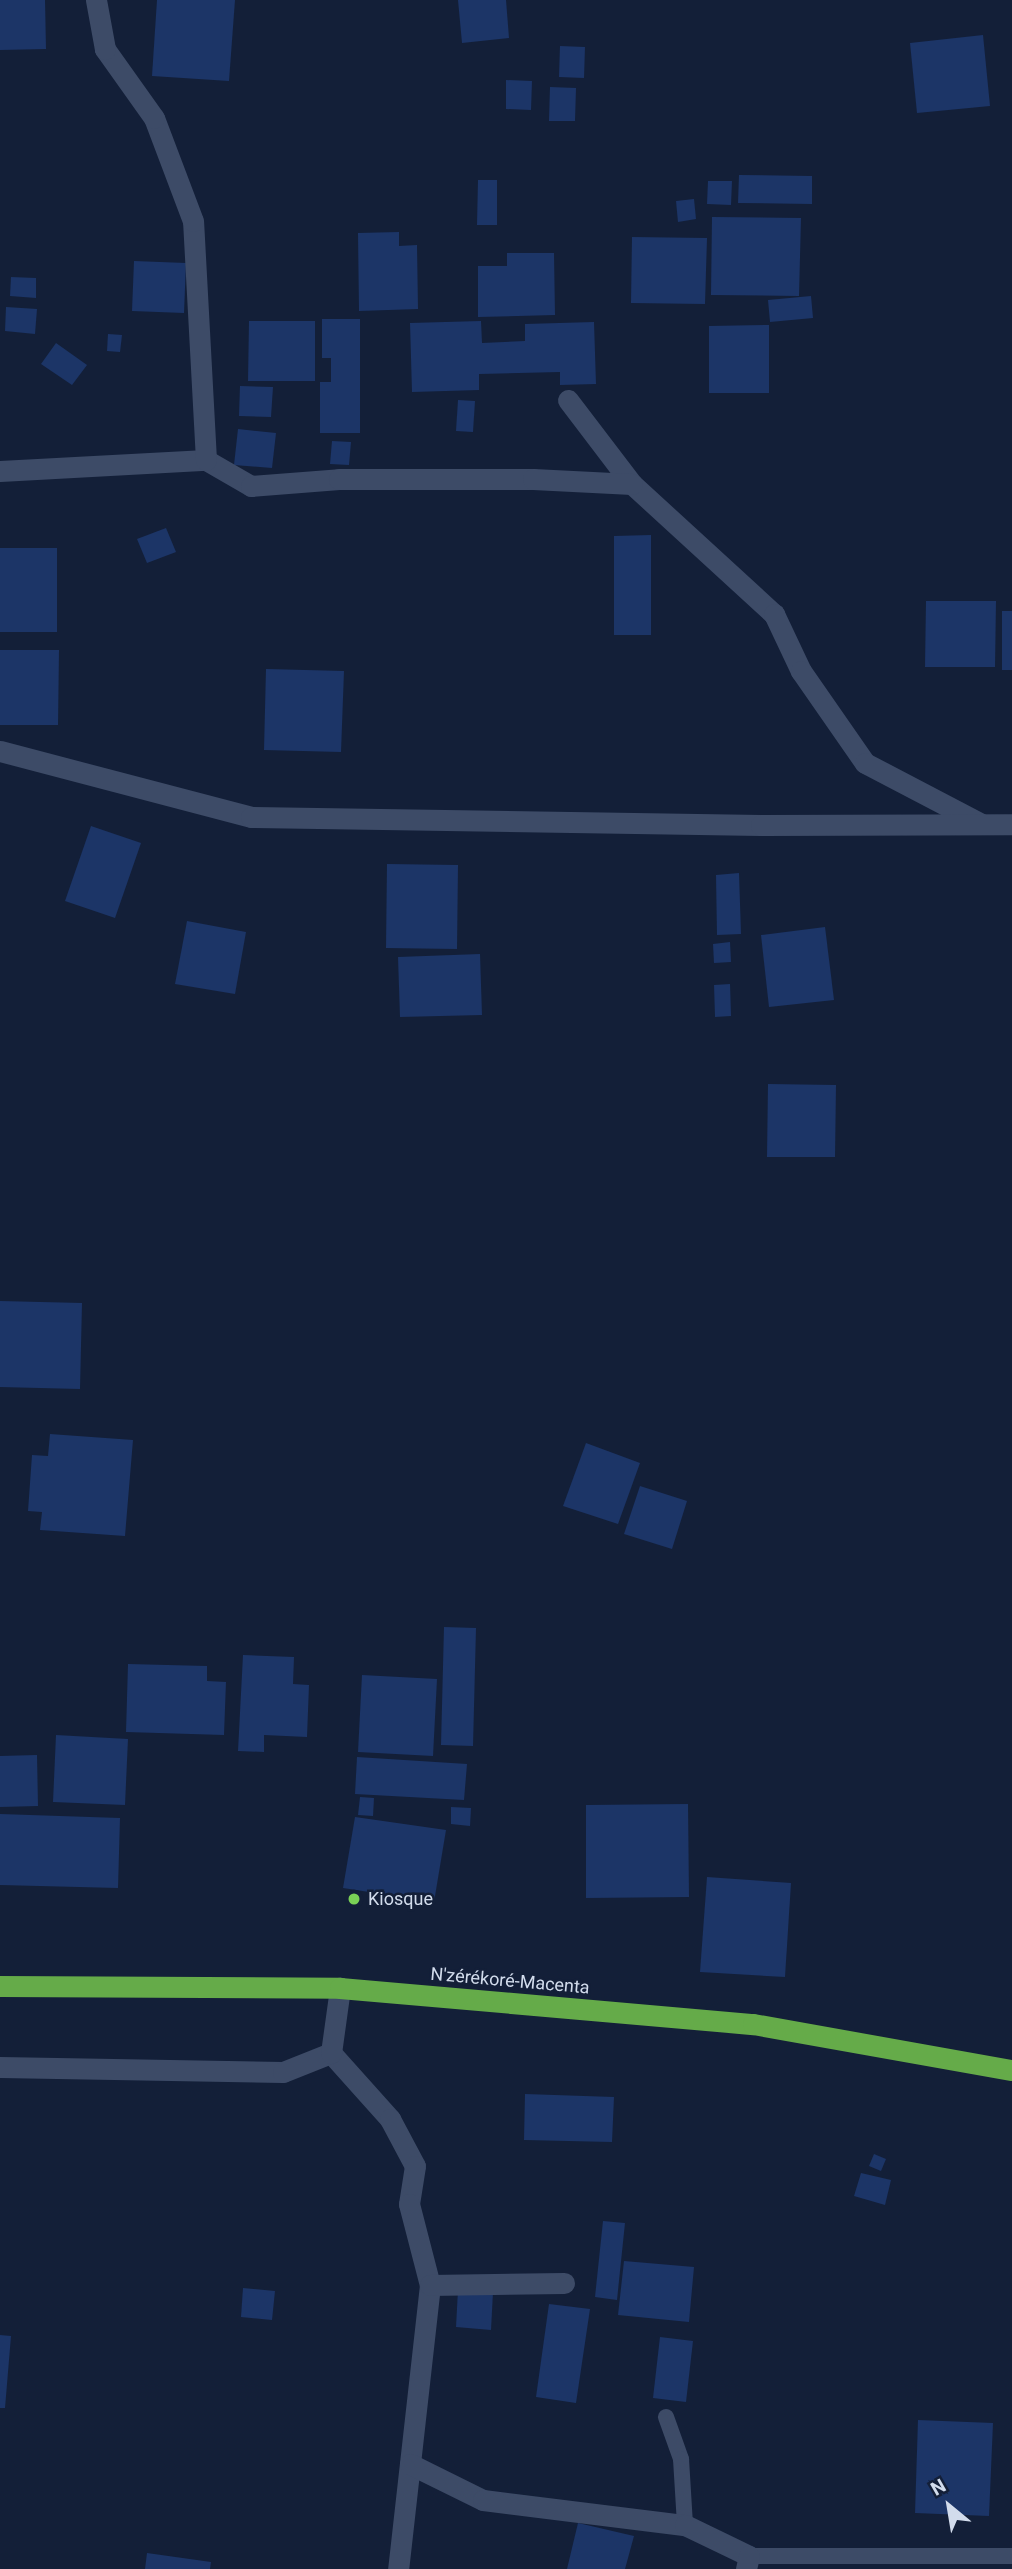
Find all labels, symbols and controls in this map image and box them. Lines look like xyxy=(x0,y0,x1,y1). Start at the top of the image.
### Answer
place label: Kiosque xyxy=(368,1888,433,1910)
marker: Kiosque xyxy=(346,1891,362,1907)
street label: N'zérékoré-Macenta xyxy=(429,1963,591,1999)
north arrow xyxy=(914,2471,984,2541)
text: N xyxy=(927,2474,950,2501)

